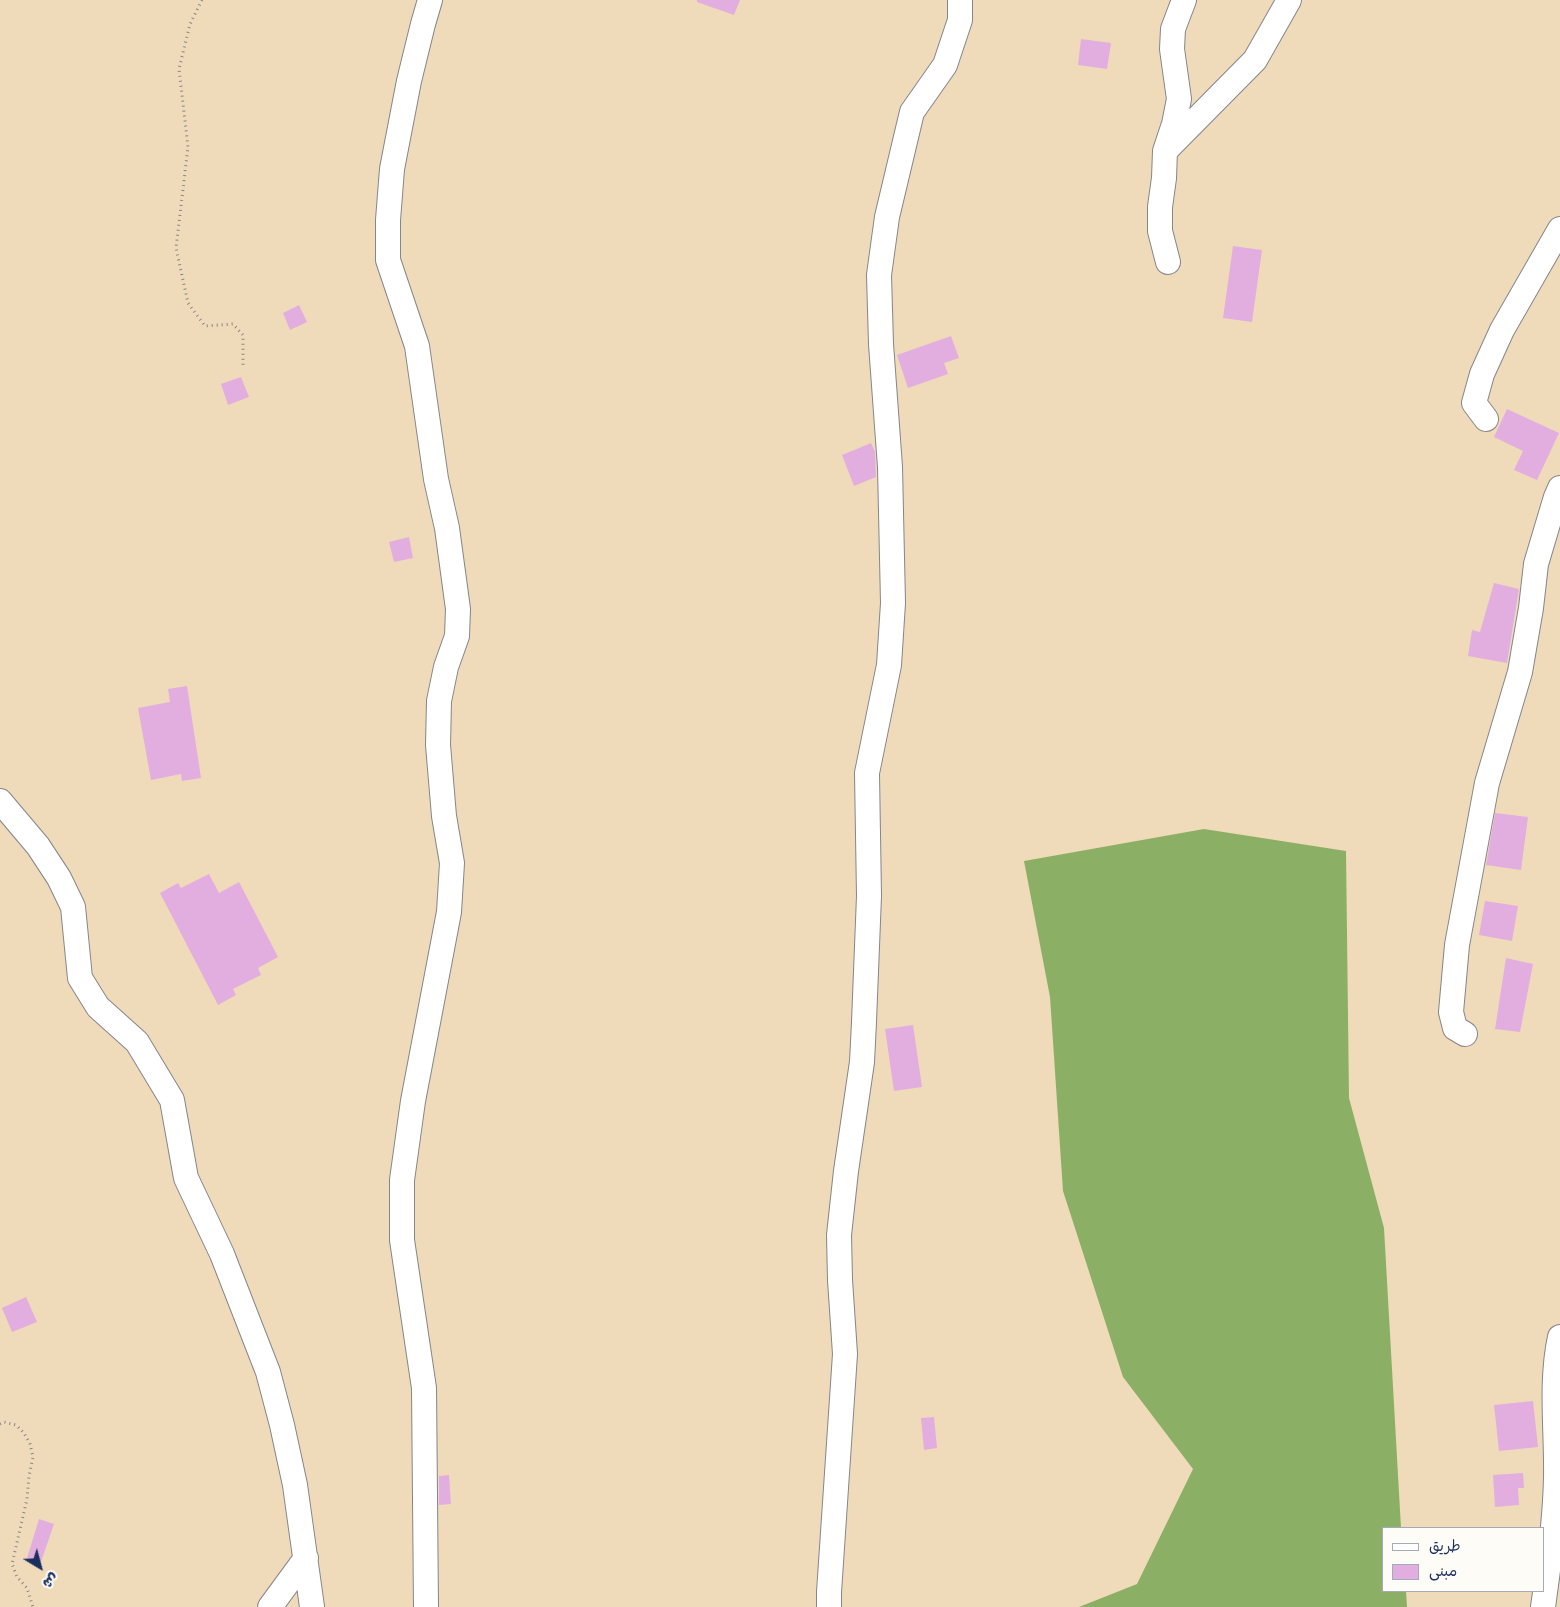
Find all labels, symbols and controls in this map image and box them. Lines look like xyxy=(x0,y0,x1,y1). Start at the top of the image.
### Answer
legend xyxy=(1382,1527,1545,1592)
text: طريق xyxy=(1429,1539,1461,1557)
north arrow xyxy=(15,1542,65,1592)
text: مبنى xyxy=(1429,1564,1457,1582)
text: ش xyxy=(38,1568,61,1591)

